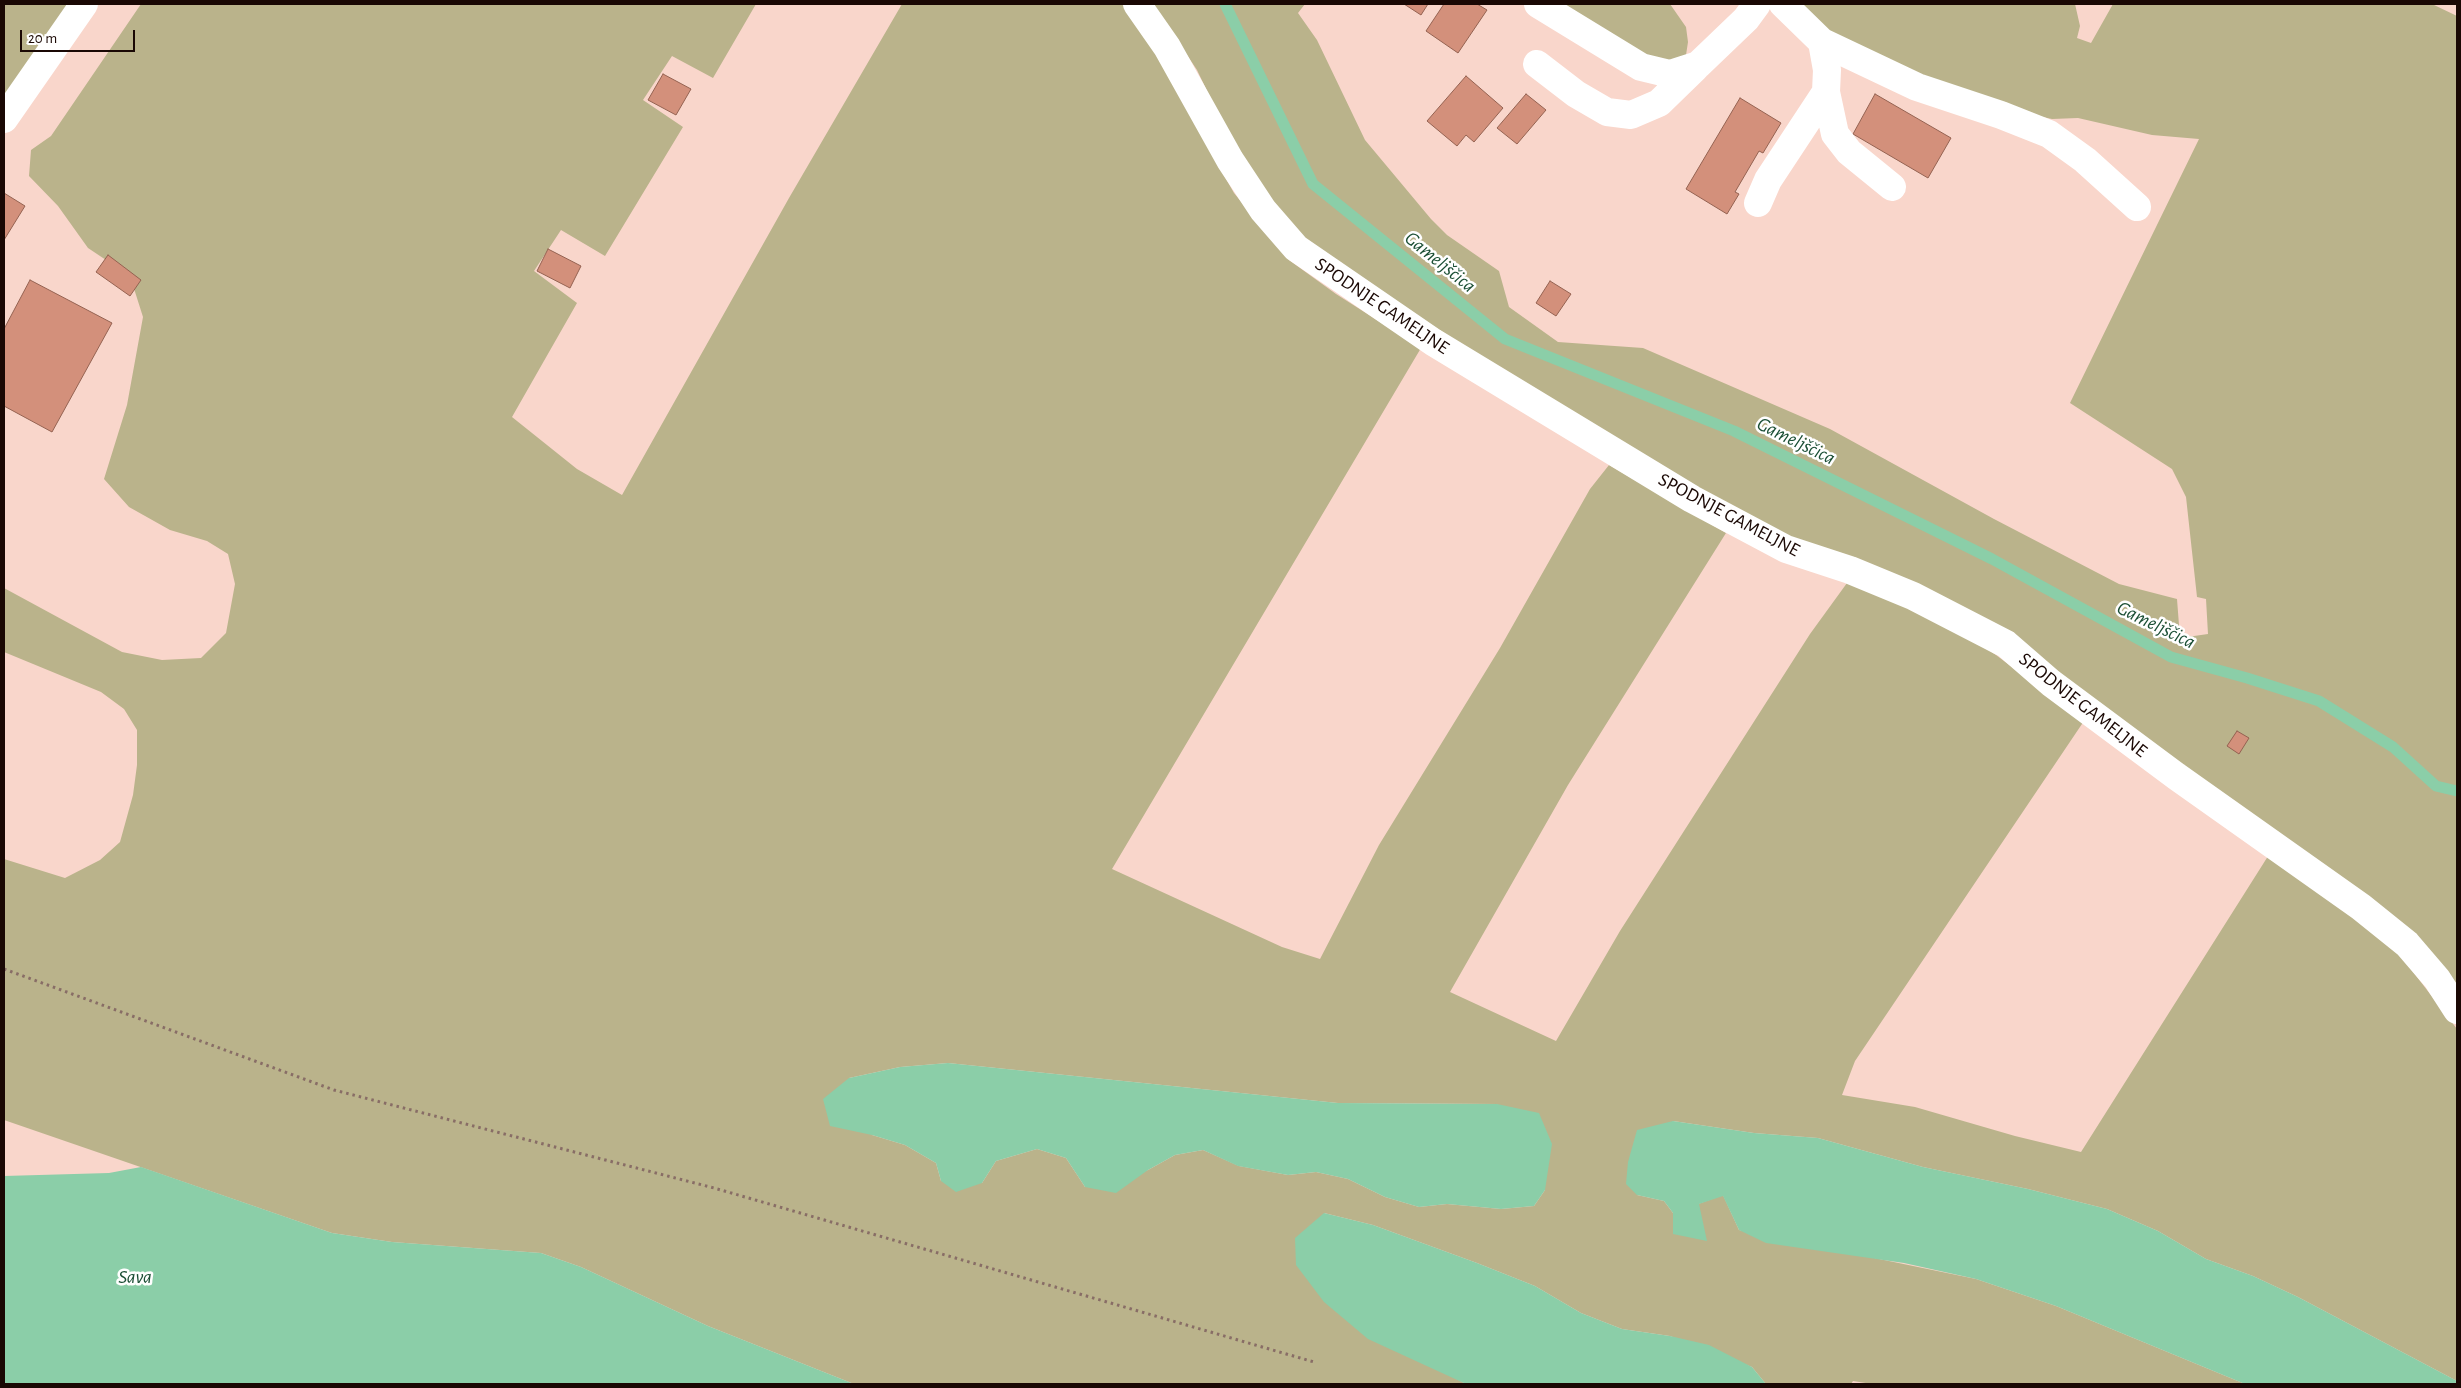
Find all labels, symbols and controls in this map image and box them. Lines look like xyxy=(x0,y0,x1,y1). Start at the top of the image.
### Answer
scale bar xyxy=(22,20,138,52)
text: 20 m xyxy=(28,31,57,46)
water label: Gameljščica xyxy=(1400,226,1480,298)
street label: SPODNJE GAMELJNE xyxy=(1311,253,1453,359)
water label: Gameljščica xyxy=(1753,412,1839,470)
street label: SPODNJE GAMELJNE xyxy=(1654,468,1804,562)
water label: Gameljščica xyxy=(2113,596,2199,654)
street label: SPODNJE GAMELJNE xyxy=(2014,648,2152,762)
water label: Sava xyxy=(118,1265,152,1289)

